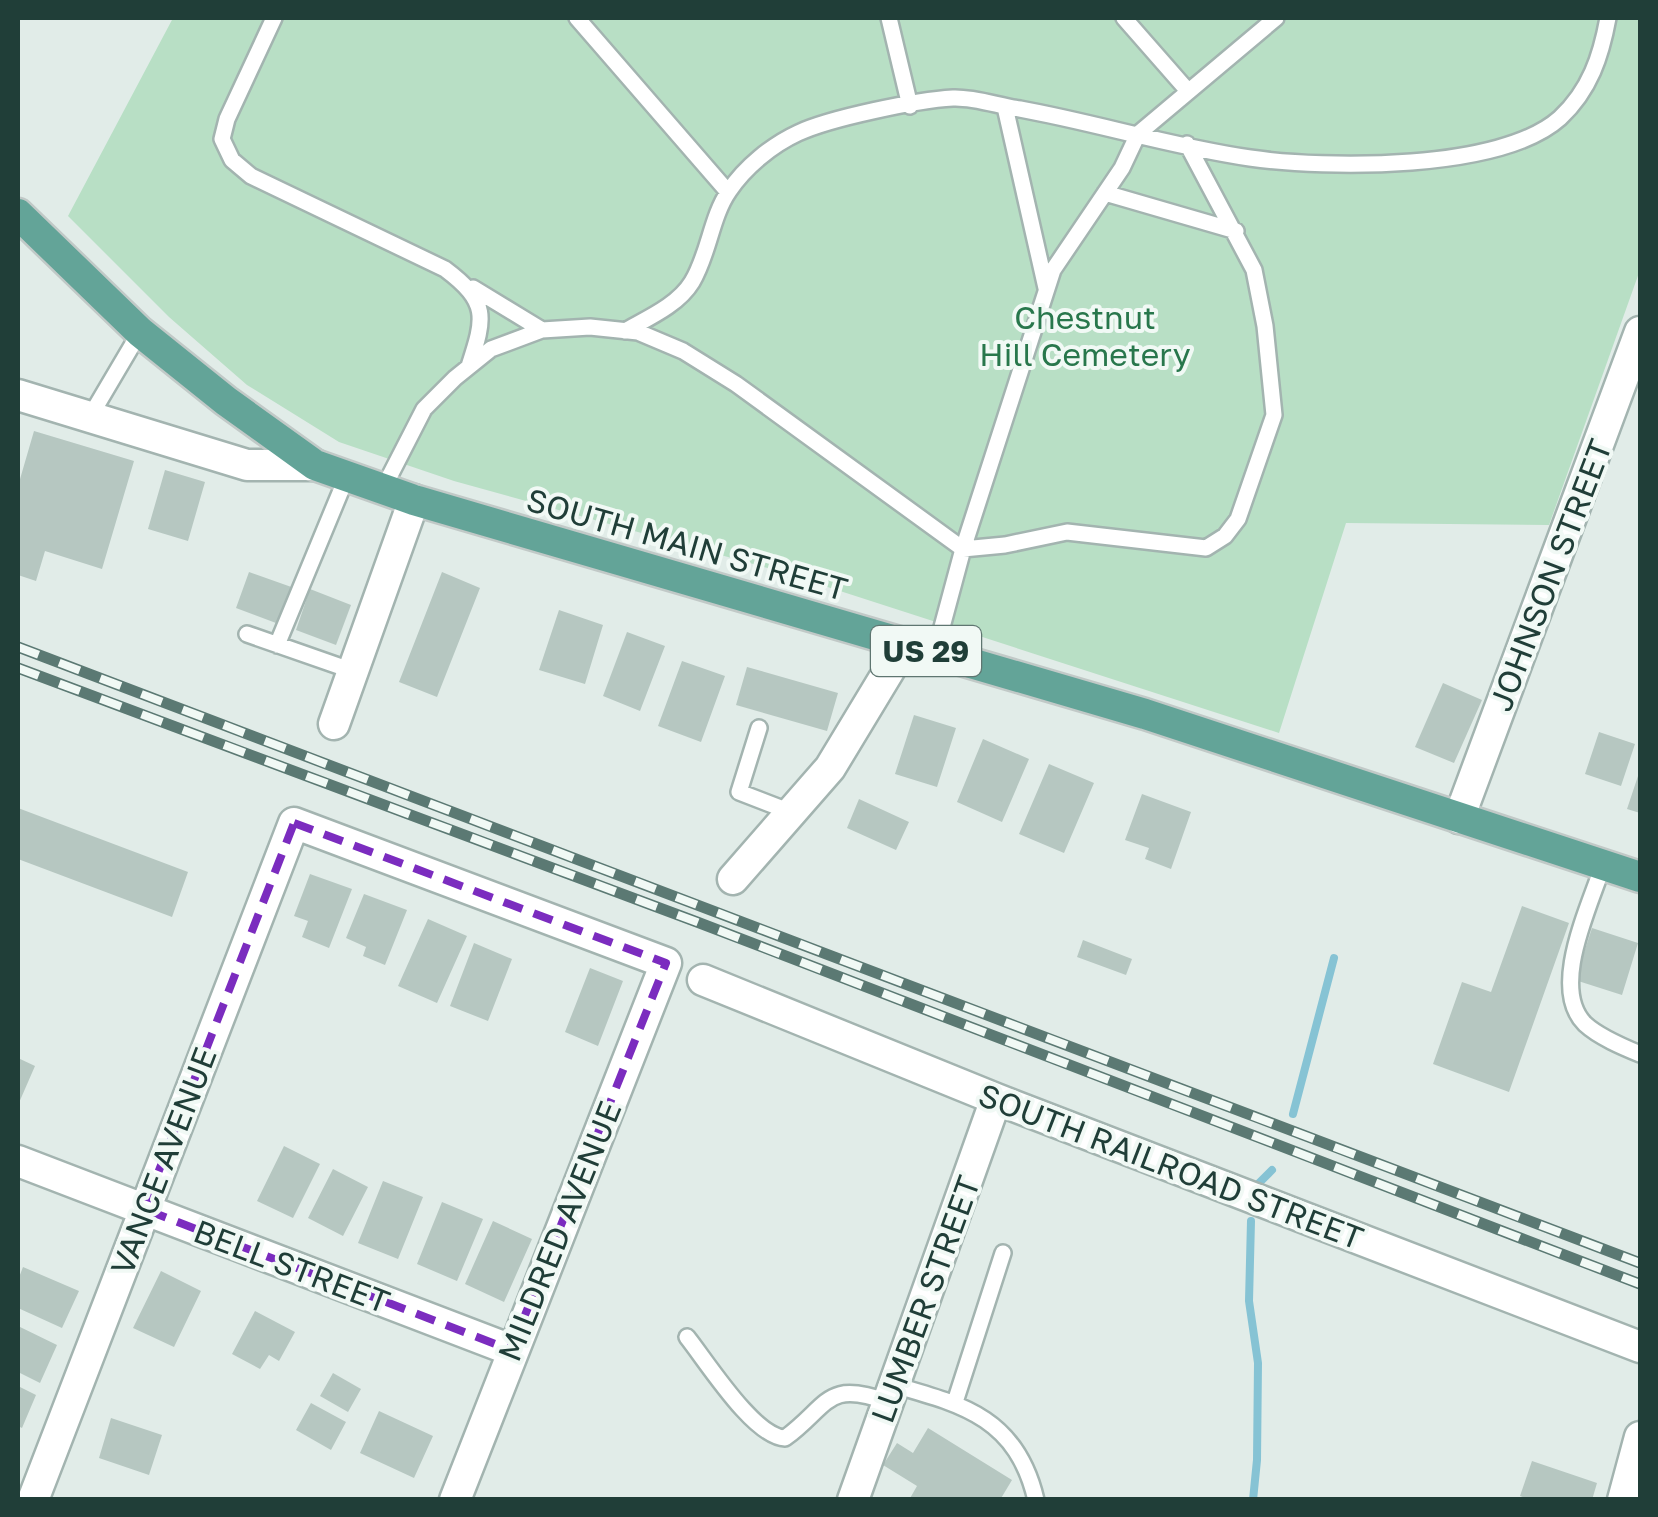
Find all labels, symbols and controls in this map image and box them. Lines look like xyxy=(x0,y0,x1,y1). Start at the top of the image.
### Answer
park label: Chestnut Hill Cemetery xyxy=(979,298,1191,373)
street label: JOHNSON STREET xyxy=(1481,434,1619,716)
street label: SOUTH MAIN STREET xyxy=(522,480,852,608)
road number: US 29 xyxy=(871,626,981,676)
street label: VANCE AVENUE xyxy=(102,1042,224,1280)
street label: SOUTH RAILROAD STREET xyxy=(973,1075,1369,1257)
street label: MILDRED AVENUE xyxy=(490,1096,628,1366)
street label: LUMBER STREET xyxy=(863,1170,987,1428)
street label: BELL STREET xyxy=(189,1211,395,1321)

